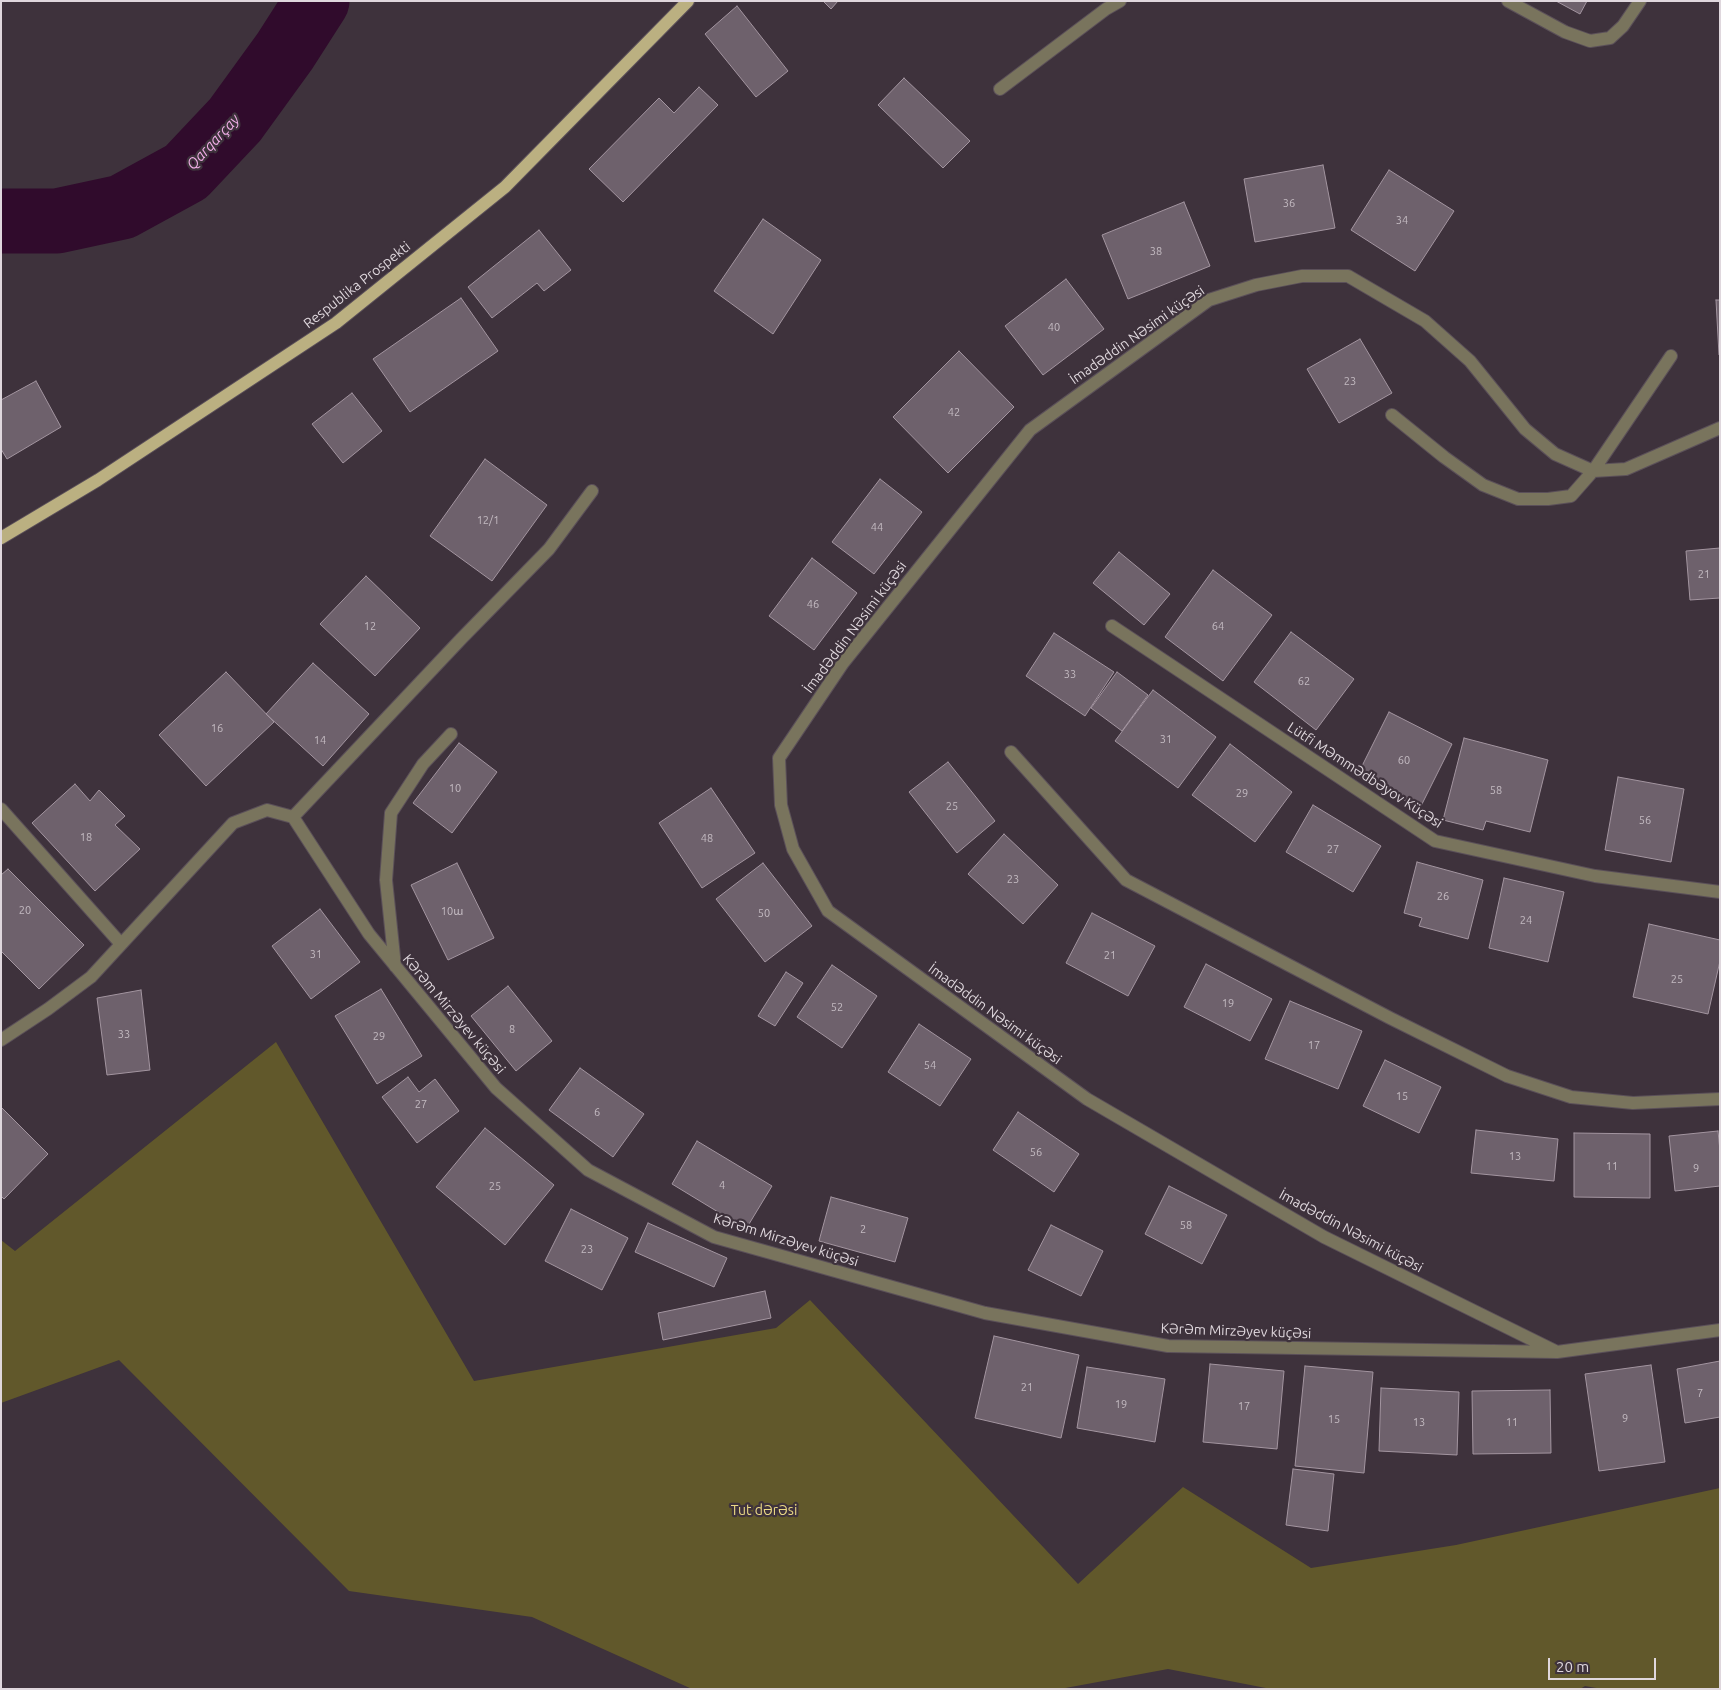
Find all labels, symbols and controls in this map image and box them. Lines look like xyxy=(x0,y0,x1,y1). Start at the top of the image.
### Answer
water label: Qarqarçay xyxy=(183,111,243,173)
house number: 36 xyxy=(1283,196,1295,210)
house number: 34 xyxy=(1396,213,1408,227)
street label: Respublika Prospekti xyxy=(300,238,414,332)
house number: 38 xyxy=(1150,244,1162,258)
street label: İmadəddin Nəsimi küçəsi xyxy=(1066,282,1208,388)
house number: 40 xyxy=(1048,320,1060,334)
house number: 23 xyxy=(1344,374,1356,388)
house number: 42 xyxy=(948,405,960,419)
house number: 12/1 xyxy=(477,513,499,527)
house number: 44 xyxy=(871,520,883,534)
street label: İmadəddin Nəsimi küçəsi xyxy=(800,558,910,696)
house number: 21 xyxy=(1698,567,1710,581)
house number: 46 xyxy=(807,597,819,611)
house number: 12 xyxy=(364,619,376,633)
house number: 64 xyxy=(1212,619,1224,633)
house number: 33 xyxy=(1064,667,1076,681)
house number: 62 xyxy=(1298,674,1310,688)
street label: Lütfi Məmmədbəyov Küçəsi xyxy=(1284,718,1446,832)
house number: 16 xyxy=(211,721,223,735)
house number: 31 xyxy=(1160,732,1172,746)
house number: 14 xyxy=(314,733,326,747)
house number: 60 xyxy=(1398,753,1410,767)
house number: 10 xyxy=(449,781,461,795)
house number: 58 xyxy=(1490,783,1502,797)
house number: 29 xyxy=(1236,786,1248,800)
house number: 25 xyxy=(946,799,958,813)
house number: 56 xyxy=(1639,813,1651,827)
house number: 18 xyxy=(80,830,92,844)
house number: 48 xyxy=(701,831,713,845)
house number: 27 xyxy=(1327,842,1339,856)
house number: 23 xyxy=(1007,872,1019,886)
house number: 26 xyxy=(1437,889,1449,903)
house number: 20 xyxy=(19,903,31,917)
house number: 10ա xyxy=(441,904,463,918)
house number: 50 xyxy=(758,906,770,920)
house number: 24 xyxy=(1520,913,1532,927)
house number: 31 xyxy=(310,947,322,961)
house number: 21 xyxy=(1104,948,1116,962)
street label: Kərəm Mirzəyev küçəsi xyxy=(399,951,509,1077)
street label: İmadəddin Nəsimi küçəsi xyxy=(925,960,1065,1068)
house number: 25 xyxy=(1671,972,1683,986)
house number: 19 xyxy=(1222,996,1234,1010)
house number: 52 xyxy=(831,1000,843,1014)
house number: 8 xyxy=(509,1022,515,1036)
house number: 33 xyxy=(118,1027,130,1041)
house number: 29 xyxy=(373,1029,385,1043)
house number: 17 xyxy=(1308,1038,1320,1052)
house number: 54 xyxy=(924,1058,936,1072)
house number: 15 xyxy=(1396,1089,1408,1103)
house number: 27 xyxy=(415,1097,427,1111)
house number: 6 xyxy=(594,1105,600,1119)
house number: 56 xyxy=(1030,1145,1042,1159)
house number: 13 xyxy=(1509,1149,1521,1163)
house number: 11 xyxy=(1606,1159,1618,1173)
house number: 9 xyxy=(1693,1161,1699,1175)
house number: 4 xyxy=(719,1178,725,1192)
house number: 25 xyxy=(489,1179,501,1193)
street label: İmadəddin Nəsimi küçəsi xyxy=(1276,1186,1426,1276)
street label: Kərəm Mirzəyev küçəsi xyxy=(711,1210,861,1270)
house number: 58 xyxy=(1180,1218,1192,1232)
house number: 2 xyxy=(860,1222,866,1236)
house number: 23 xyxy=(581,1242,593,1256)
street label: Kərəm Mirzəyev küçəsi xyxy=(1160,1320,1312,1342)
house number: 21 xyxy=(1021,1380,1033,1394)
house number: 7 xyxy=(1697,1386,1703,1400)
house number: 19 xyxy=(1115,1397,1127,1411)
house number: 17 xyxy=(1238,1399,1250,1413)
house number: 9 xyxy=(1622,1411,1628,1425)
house number: 15 xyxy=(1328,1412,1340,1426)
house number: 13 xyxy=(1413,1415,1425,1429)
house number: 11 xyxy=(1506,1415,1518,1429)
park label: Tut dərəsi xyxy=(731,1502,797,1518)
scale bar xyxy=(1551,1648,1658,1680)
text: 20 m xyxy=(1556,1658,1589,1675)

